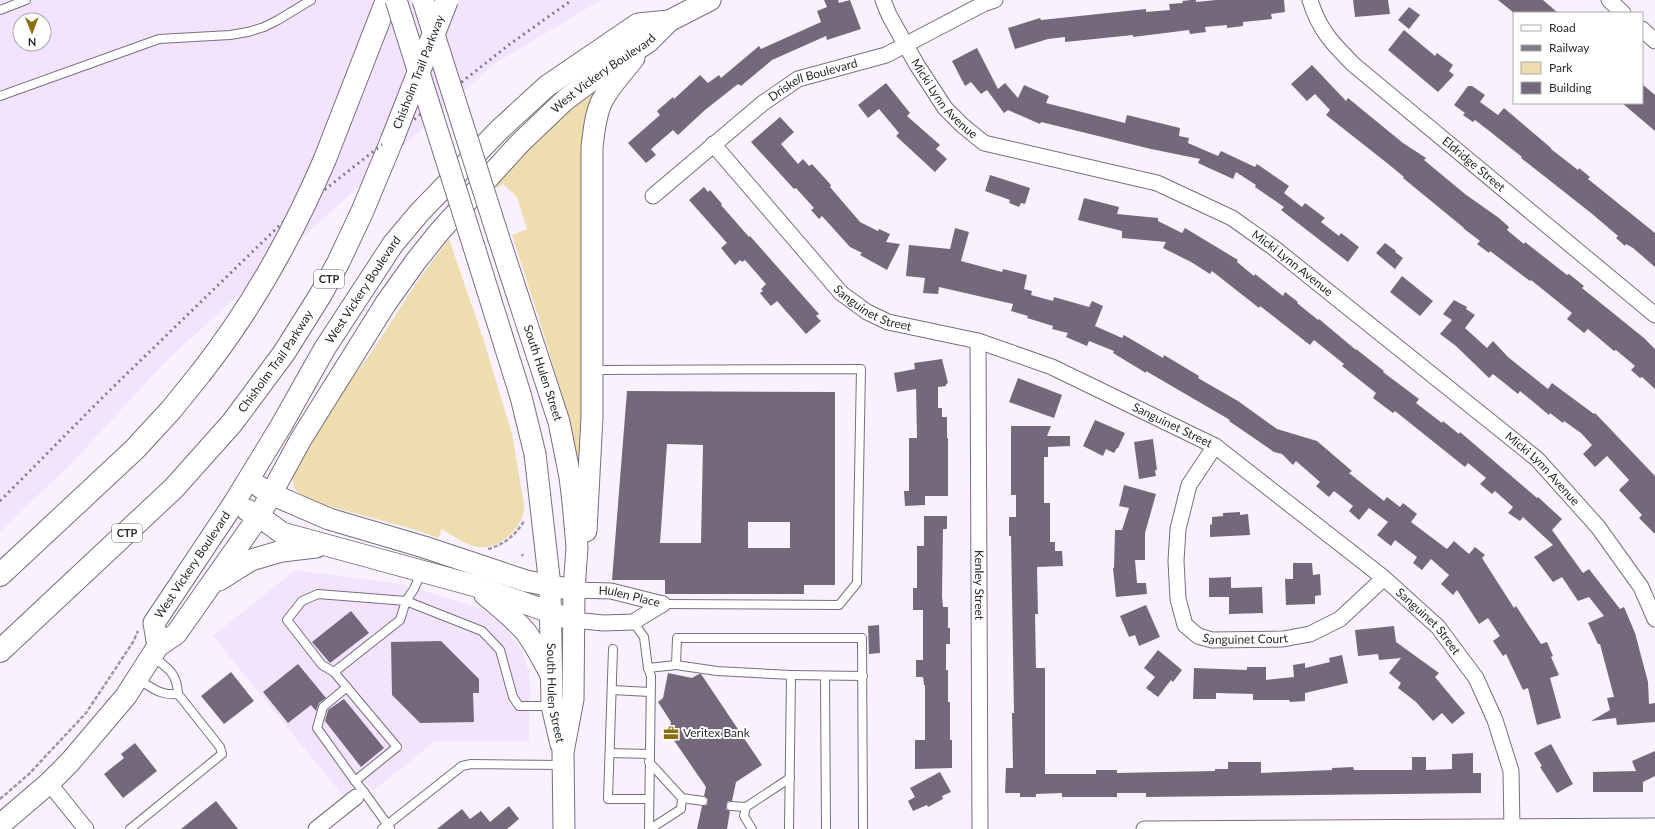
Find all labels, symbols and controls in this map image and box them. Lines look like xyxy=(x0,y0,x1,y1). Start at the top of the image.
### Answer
north arrow xyxy=(12,12,52,52)
street label: Chisholm Trail Parkway xyxy=(389,12,448,131)
legend xyxy=(1513,12,1643,104)
text: Road xyxy=(1549,20,1576,35)
street label: West Vickery Boulevard xyxy=(548,31,659,116)
text: N xyxy=(28,36,37,49)
text: Railway xyxy=(1549,40,1590,55)
street label: Driskell Boulevard xyxy=(765,55,859,104)
street label: Micki Lynn Avenue xyxy=(908,56,981,142)
text: Park xyxy=(1549,60,1573,75)
text: Building xyxy=(1549,80,1592,95)
street label: Eldridge Street xyxy=(1439,133,1509,195)
street label: Micki Lynn Avenue xyxy=(1249,227,1336,299)
street label: West Vickery Boulevard xyxy=(322,233,404,346)
road number: CTP xyxy=(314,270,344,288)
street label: Sanguinet Street xyxy=(831,282,913,334)
street label: Chisholm Trail Parkway xyxy=(234,307,316,415)
street label: South Hulen Street xyxy=(521,323,566,424)
street label: Sanguinet Street xyxy=(1130,399,1216,451)
street label: Micki Lynn Avenue xyxy=(1502,428,1583,508)
street label: West Vickery Boulevard xyxy=(151,508,233,621)
road number: CTP xyxy=(112,524,142,542)
street label: Kenley Street xyxy=(972,550,987,621)
street label: Hulen Place xyxy=(598,582,662,610)
street label: Sanguinet Street xyxy=(1393,585,1464,658)
street label: Sanguinet Court xyxy=(1201,630,1290,648)
street label: South Hulen Street xyxy=(544,643,569,745)
office icon: Veritex Bank xyxy=(662,724,680,742)
place label: Veritex Bank xyxy=(683,725,751,740)

